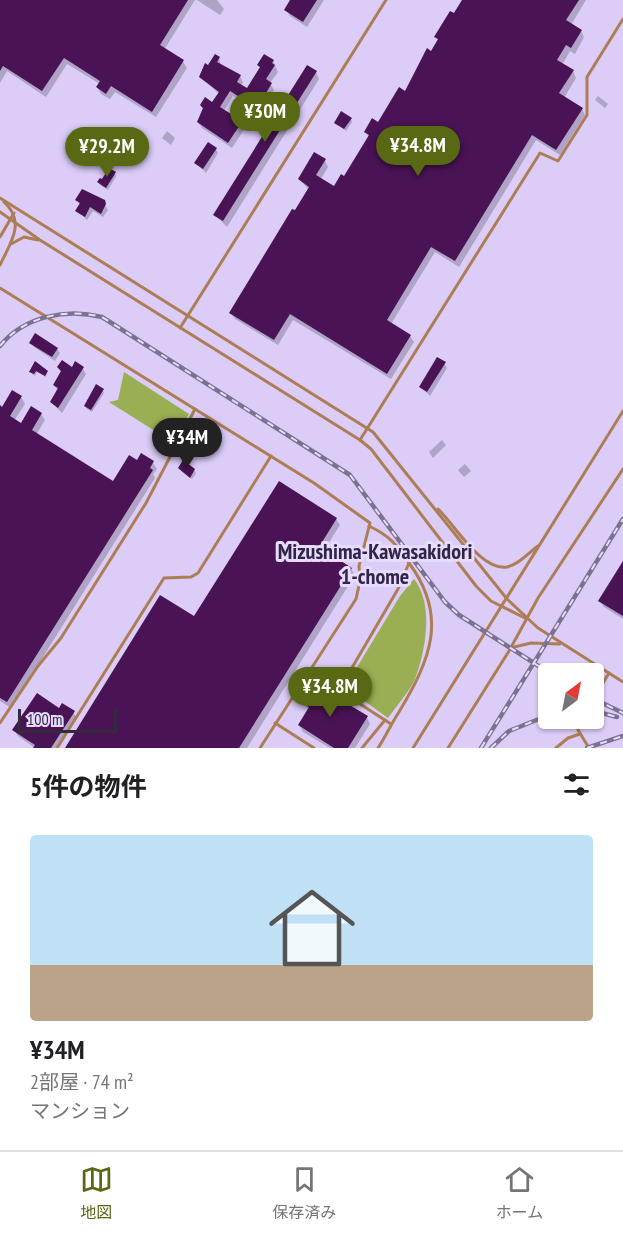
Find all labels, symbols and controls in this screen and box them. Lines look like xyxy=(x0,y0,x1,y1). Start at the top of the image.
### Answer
pin: ¥30M xyxy=(229,92,301,143)
text: ¥30M xyxy=(244,98,286,124)
pin: ¥34.8M xyxy=(369,126,467,177)
pin: ¥29.2M xyxy=(58,127,156,178)
text: ¥34.8M xyxy=(390,132,446,158)
text: ¥29.2M xyxy=(79,133,135,159)
pin: ¥34M xyxy=(151,418,223,469)
text: ¥34M xyxy=(166,424,208,450)
district label: Mizushima-Kawasakidori 1-chome xyxy=(278,537,472,590)
north arrow xyxy=(538,663,604,729)
map controls xyxy=(538,663,604,729)
pin: ¥34.8M xyxy=(281,667,379,718)
text: ¥34.8M xyxy=(302,673,358,699)
scale bar xyxy=(18,706,117,734)
text: 100 m xyxy=(27,709,62,729)
icon: filters xyxy=(560,768,593,801)
text: 5件の物件 xyxy=(30,770,146,803)
icon: home xyxy=(258,874,366,982)
text: ¥34M xyxy=(30,1033,85,1066)
text: 2部屋 · 74 m² xyxy=(30,1069,134,1095)
text: マンション xyxy=(30,1098,130,1124)
tab: 地図 xyxy=(80,1163,113,1223)
tab: 保存済み xyxy=(272,1163,336,1223)
tab: ホーム xyxy=(496,1163,543,1223)

